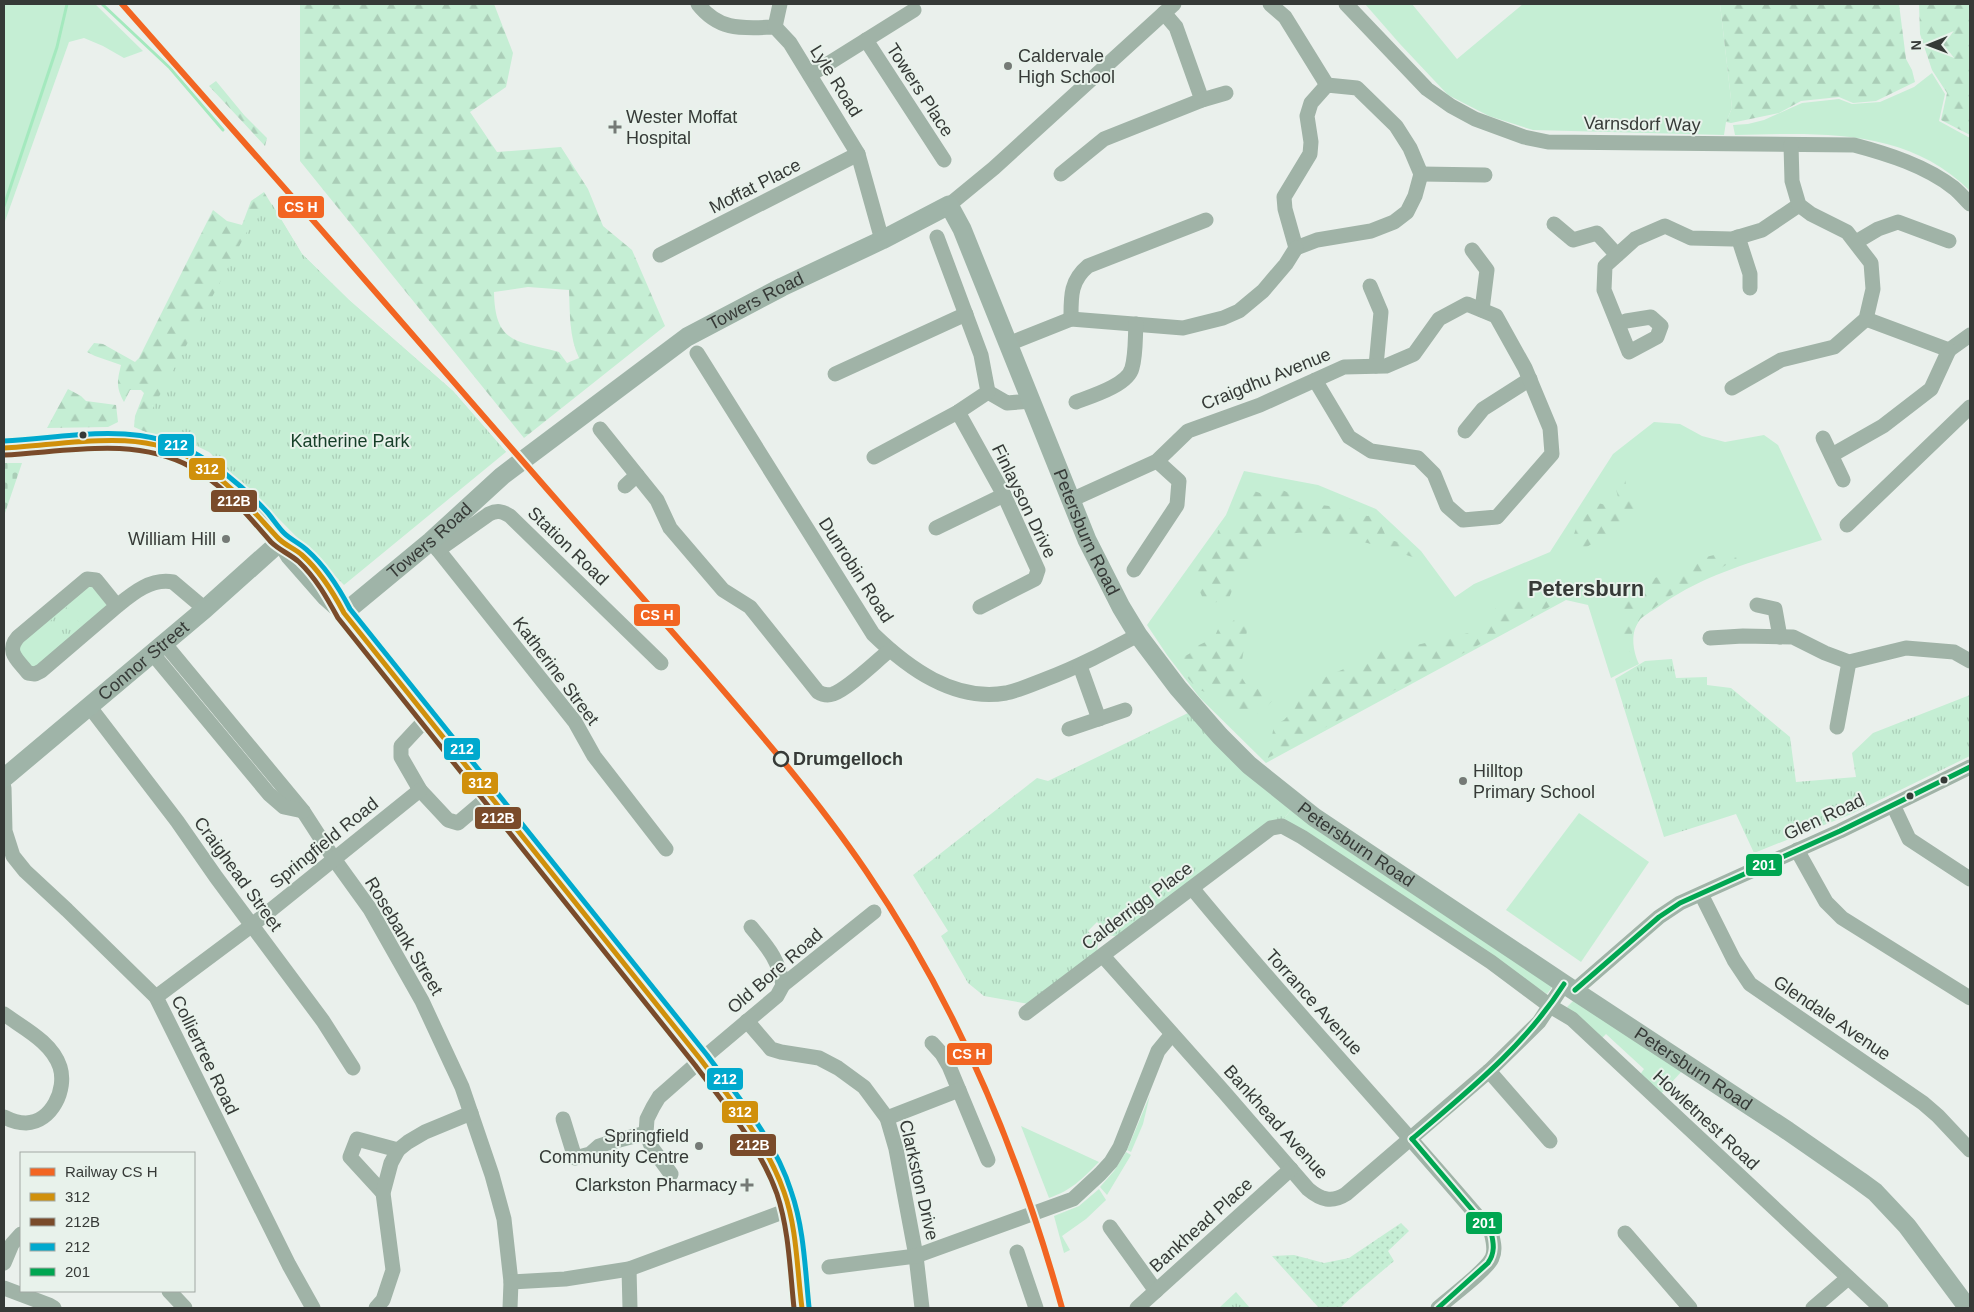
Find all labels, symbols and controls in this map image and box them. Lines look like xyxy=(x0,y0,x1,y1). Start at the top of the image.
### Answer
north arrow xyxy=(1904,20,1954,70)
street label: Towers Place xyxy=(882,40,958,140)
text: N xyxy=(1908,40,1924,50)
street label: Lyle Road xyxy=(806,42,866,120)
place label: Caldervale High School xyxy=(1018,46,1115,87)
marker: Caldervale High School xyxy=(1002,60,1014,72)
place label: Wester Moffat Hospital xyxy=(626,107,737,148)
street label: Varnsdorf Way xyxy=(1583,113,1701,135)
marker: Wester Moffat Hospital xyxy=(608,120,622,134)
street label: Moffat Place xyxy=(706,154,804,218)
line badge: CS H xyxy=(277,195,325,219)
text: CS H xyxy=(284,199,318,215)
street label: Towers Road xyxy=(704,268,807,334)
street label: Craigdhu Avenue xyxy=(1198,344,1334,414)
unlabelled marker xyxy=(78,430,88,440)
park label: Katherine Park xyxy=(290,431,411,451)
line badge: 212 xyxy=(157,433,195,457)
text: 212 xyxy=(164,437,188,453)
street label: Finlayson Drive xyxy=(988,441,1060,561)
line badge: 312 xyxy=(188,457,226,481)
text: 312 xyxy=(195,461,219,477)
street label: Petersburn Road xyxy=(1050,466,1123,599)
line badge: 212B xyxy=(210,489,258,513)
text: 212B xyxy=(217,493,251,509)
street label: Towers Road xyxy=(383,499,476,583)
street label: Station Road xyxy=(524,503,612,589)
street label: Dunrobin Road xyxy=(815,514,897,626)
place label: William Hill xyxy=(128,529,216,549)
marker: William Hill xyxy=(220,533,232,545)
district label: Petersburn xyxy=(1528,576,1644,601)
line badge: CS H xyxy=(633,603,681,627)
text: CS H xyxy=(640,607,674,623)
street label: Katherine Street xyxy=(509,613,603,729)
street label: Connor Street xyxy=(94,617,193,705)
line badge: 212 xyxy=(443,737,481,761)
text: 212 xyxy=(450,741,474,757)
place label: Drumgelloch xyxy=(793,749,903,769)
marker: Drumgelloch xyxy=(773,751,789,767)
place label: Hilltop Primary School xyxy=(1473,761,1595,802)
line badge: 312 xyxy=(461,771,499,795)
text: 312 xyxy=(468,775,492,791)
marker: Hilltop Primary School xyxy=(1457,775,1469,787)
unlabelled marker xyxy=(1939,775,1949,785)
street label: Glen Road xyxy=(1781,790,1867,844)
unlabelled marker xyxy=(1905,791,1915,801)
street label: Springfield Road xyxy=(266,793,382,893)
street label: Petersburn Road xyxy=(1294,798,1418,891)
line badge: 212B xyxy=(474,806,522,830)
text: 212B xyxy=(481,810,515,826)
street label: Craighead Street xyxy=(190,813,286,935)
line badge: 201 xyxy=(1745,853,1783,877)
text: 201 xyxy=(1752,857,1776,873)
street label: Calderrigg Place xyxy=(1078,858,1196,954)
street label: Rosebank Street xyxy=(361,873,447,999)
street label: Old Bore Road xyxy=(724,924,826,1018)
street label: Torrance Avenue xyxy=(1261,945,1367,1059)
street label: Glendale Avenue xyxy=(1770,971,1894,1065)
street label: Colliertree Road xyxy=(168,992,242,1118)
street label: Petersburn Road xyxy=(1631,1023,1756,1114)
line badge: CS H xyxy=(946,1042,993,1066)
text: CS H xyxy=(952,1046,986,1062)
street label: Bankhead Avenue xyxy=(1220,1061,1332,1183)
street label: Howletnest Road xyxy=(1649,1066,1763,1174)
line badge: 212 xyxy=(706,1067,744,1091)
text: 212 xyxy=(713,1071,737,1087)
line badge: 312 xyxy=(721,1100,759,1124)
text: 312 xyxy=(728,1104,752,1120)
street label: Clarkston Drive xyxy=(895,1118,943,1242)
place label: Springfield Community Centre xyxy=(539,1126,689,1167)
line badge: 212B xyxy=(729,1133,777,1157)
text: 212B xyxy=(736,1137,770,1153)
marker: Springfield Community Centre xyxy=(693,1140,705,1152)
legend xyxy=(20,1152,195,1292)
text: Railway CS H xyxy=(65,1163,158,1180)
street label: Bankhead Place xyxy=(1146,1174,1256,1276)
place label: Clarkston Pharmacy xyxy=(575,1175,737,1195)
marker: Clarkston Pharmacy xyxy=(741,1179,753,1191)
text: 312 xyxy=(65,1188,90,1205)
line badge: 201 xyxy=(1465,1211,1503,1235)
text: 212B xyxy=(65,1213,100,1230)
text: 201 xyxy=(1472,1215,1496,1231)
text: 212 xyxy=(65,1238,90,1255)
text: 201 xyxy=(65,1263,90,1280)

